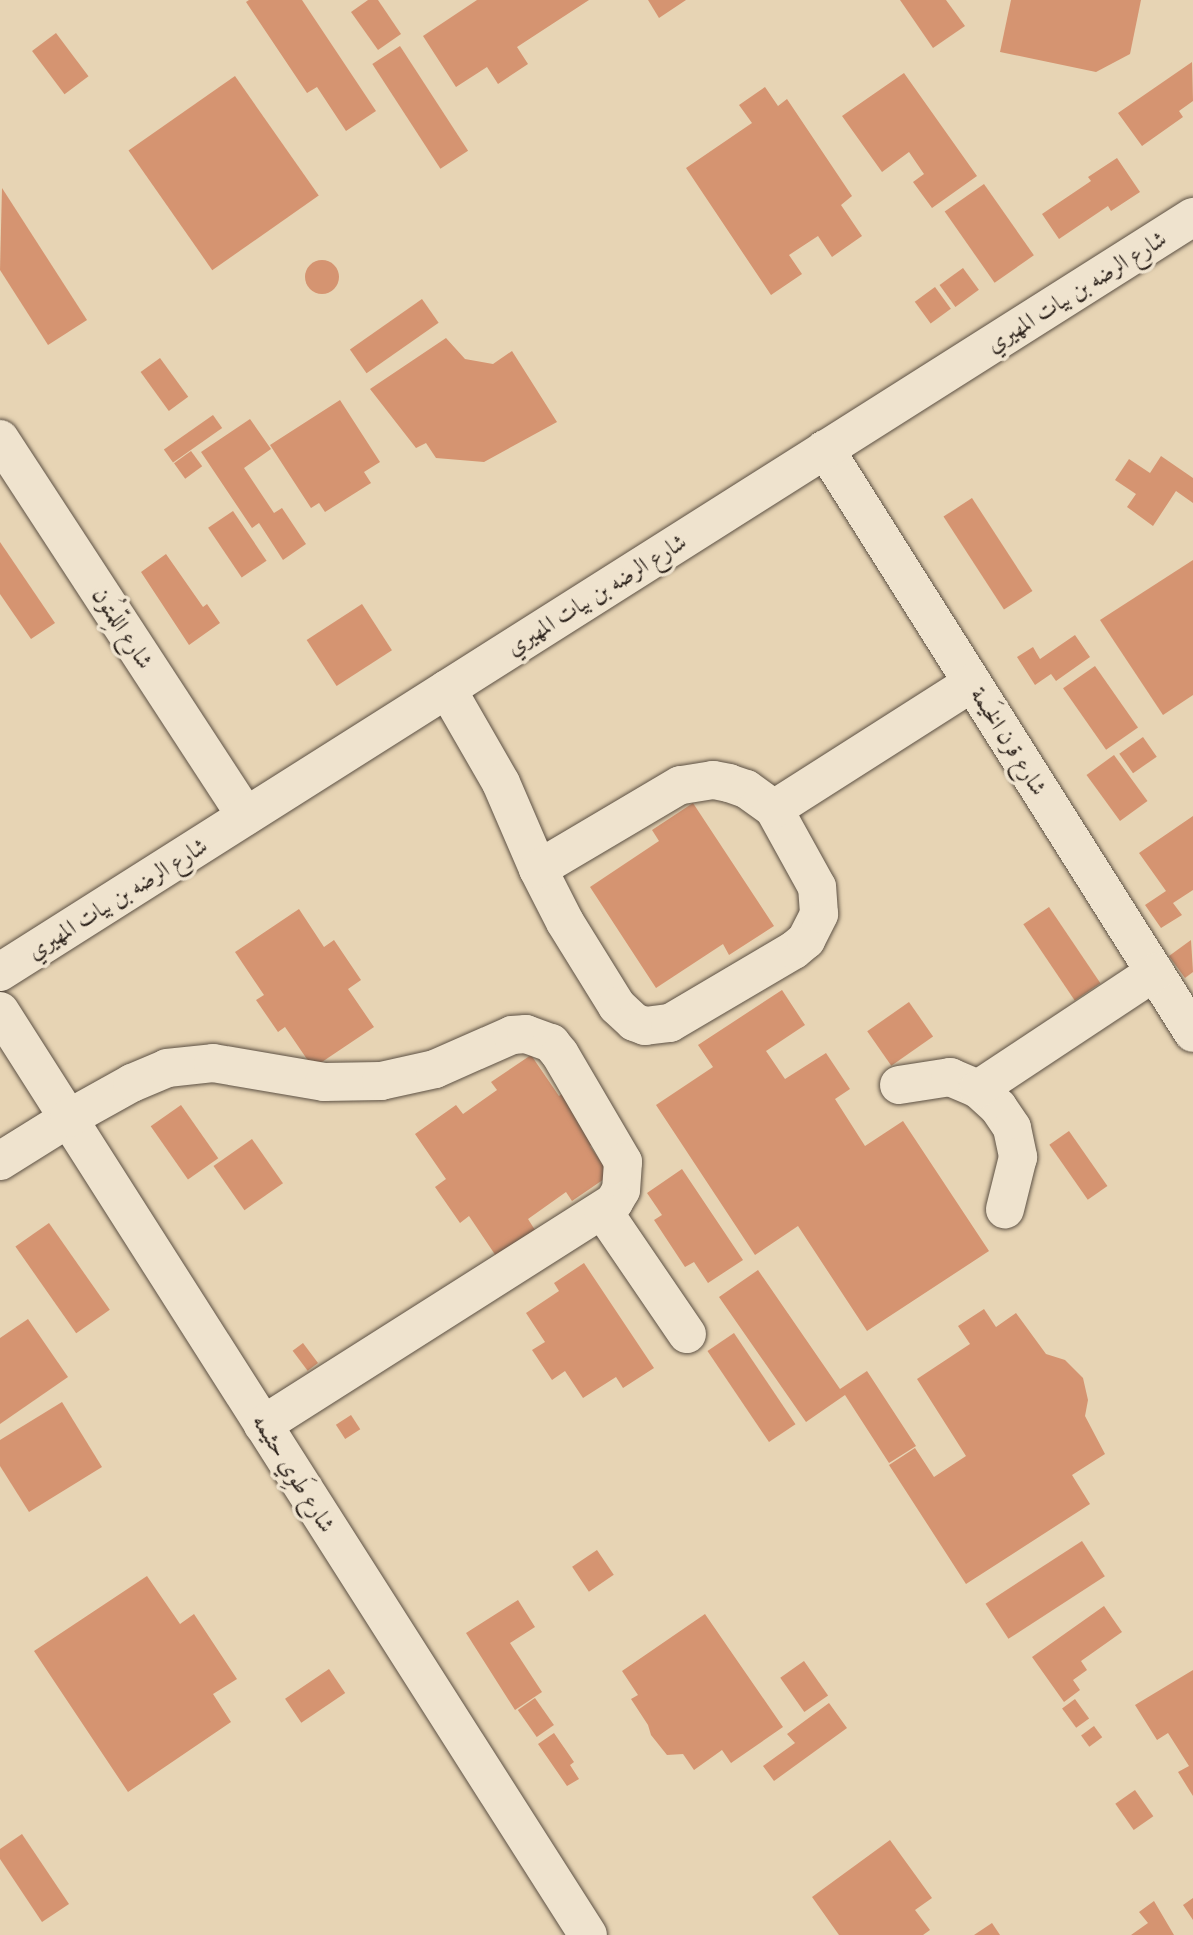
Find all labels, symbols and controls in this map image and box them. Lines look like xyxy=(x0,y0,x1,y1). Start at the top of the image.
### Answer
street label: شارع الرضه بن بيات المهيري xyxy=(981,224,1171,358)
street label: شارع الرضه بن بيات المهيري xyxy=(501,527,691,661)
street label: شارع اللِّمتُون xyxy=(87,582,159,674)
street label: شارع قرن الخَيمة xyxy=(965,682,1053,800)
street label: شارع الرضه بن بيات المهيري xyxy=(22,831,212,965)
street label: شارع طَوِي حثيمه xyxy=(247,1409,341,1537)

